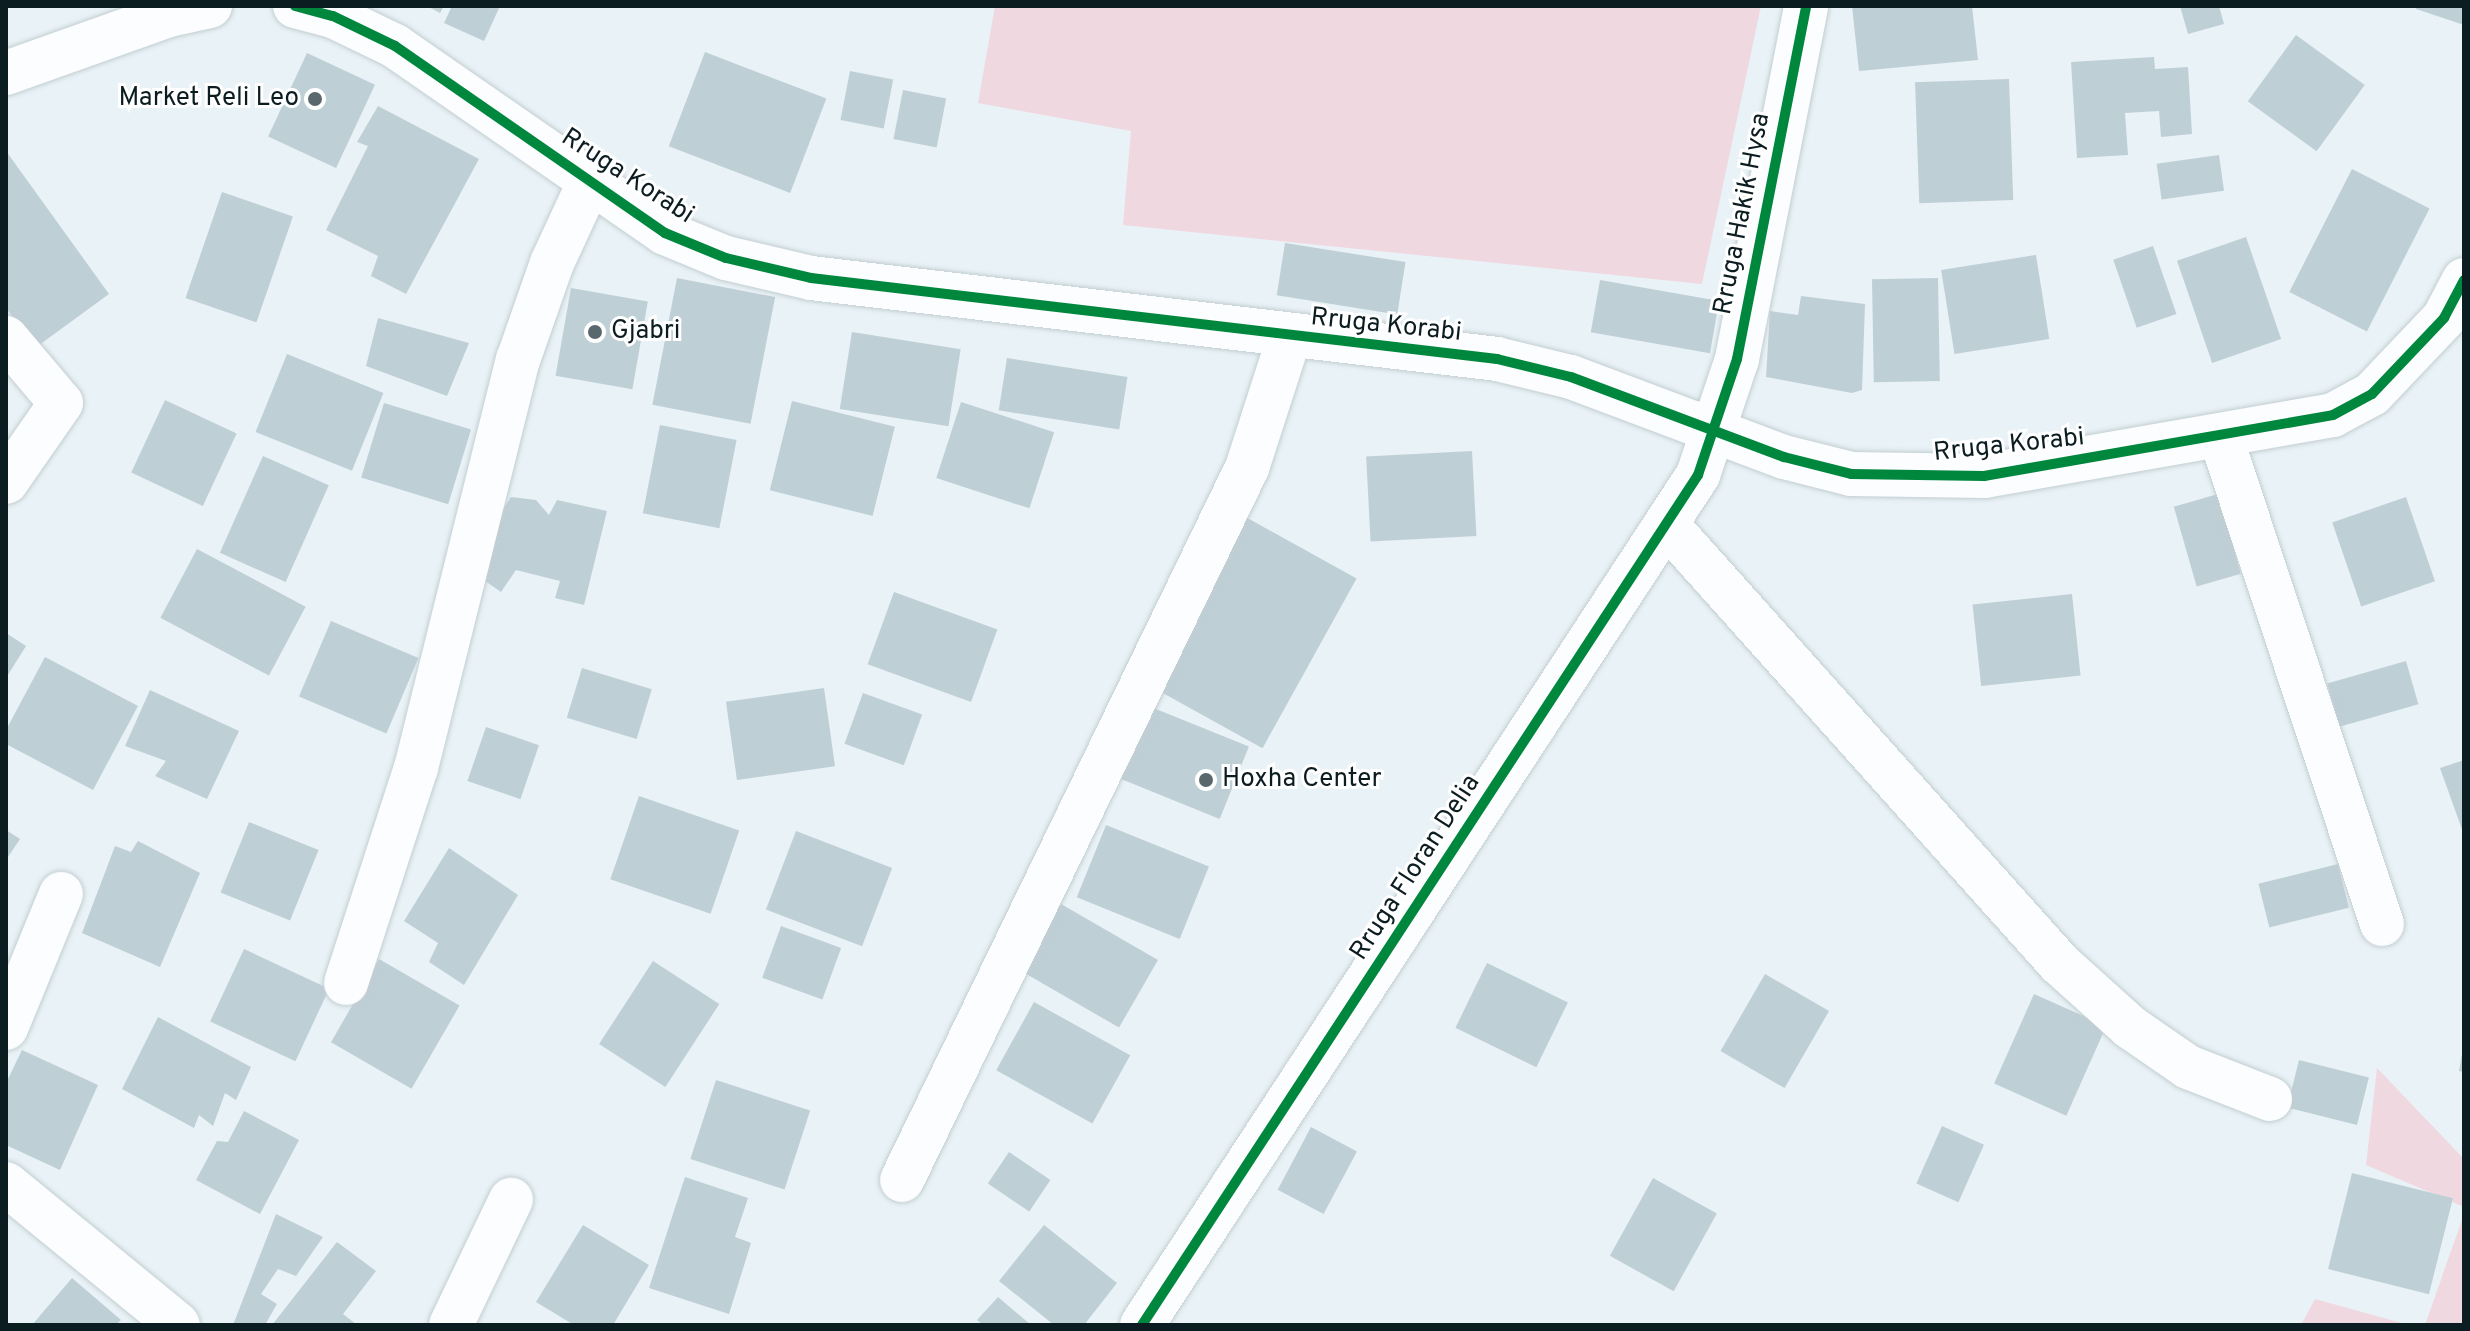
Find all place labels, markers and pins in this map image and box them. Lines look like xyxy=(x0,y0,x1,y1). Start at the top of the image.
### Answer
place label: Market Reli Leo xyxy=(119,83,299,115)
marker: Market Reli Leo xyxy=(306,90,324,108)
place label: Gjabri xyxy=(611,316,680,348)
marker: Gjabri xyxy=(586,323,604,341)
place label: Hoxha Center xyxy=(1222,764,1382,796)
marker: Hoxha Center xyxy=(1197,771,1215,789)

